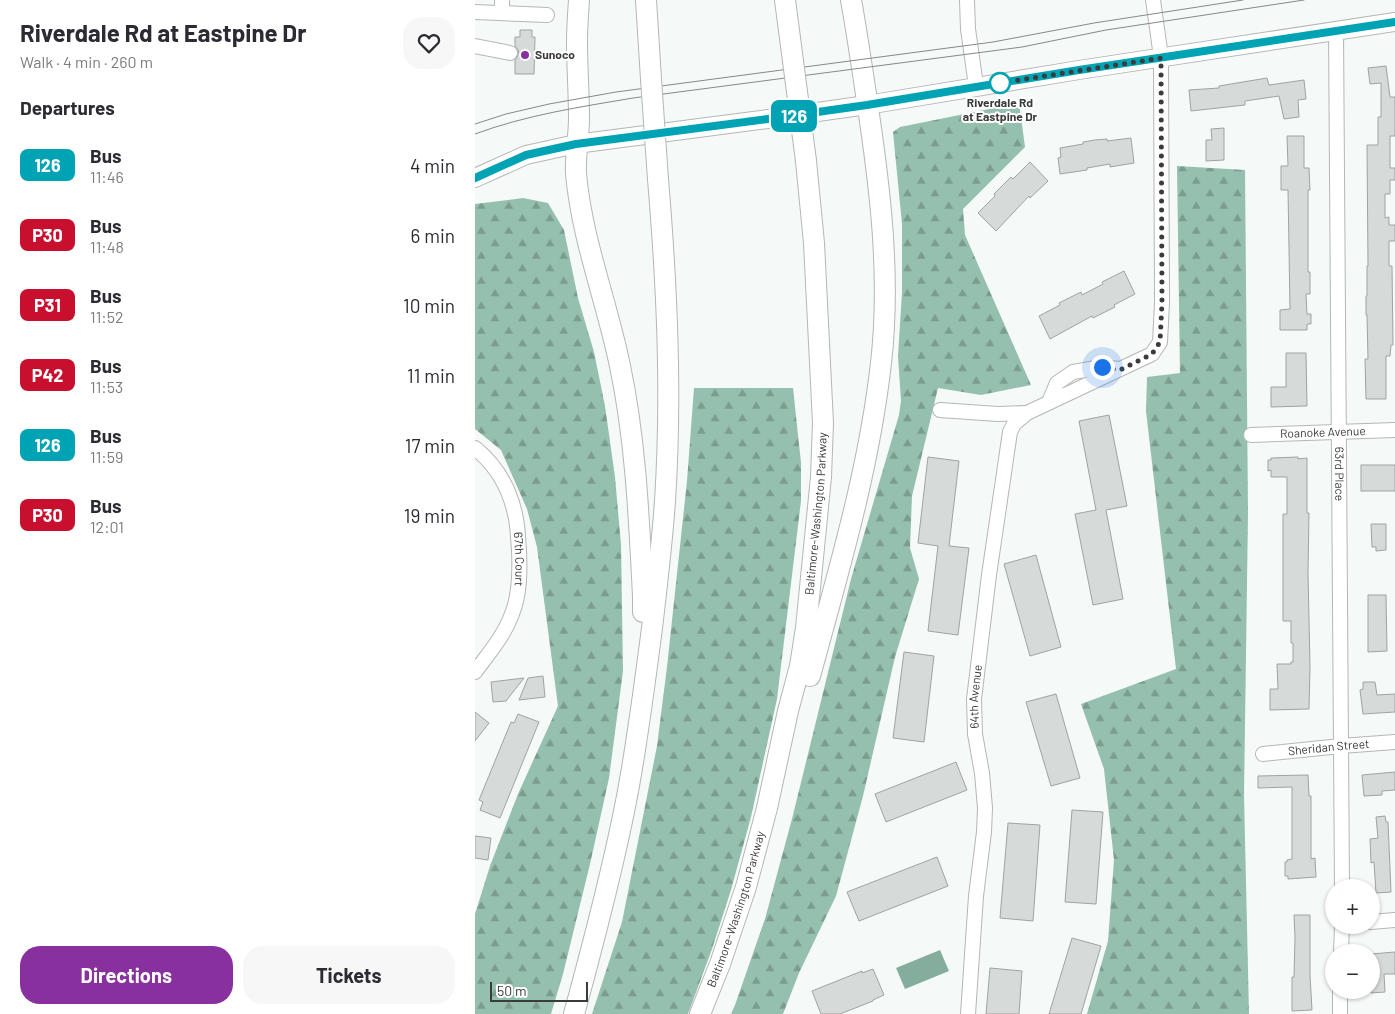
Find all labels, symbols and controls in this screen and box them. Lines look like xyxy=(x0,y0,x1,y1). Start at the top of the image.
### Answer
button: heart xyxy=(403,17,455,69)
text: Riverdale Rd at Eastpine Dr xyxy=(20,18,306,47)
place label: Sunoco xyxy=(535,47,575,61)
marker: Sunoco xyxy=(519,49,531,61)
text: Walk · 4 min · 260 m xyxy=(20,52,153,71)
marker: Riverdale Rd at Eastpine Dr xyxy=(989,72,1011,94)
place label: Riverdale Rd at Eastpine Dr xyxy=(963,95,1038,123)
text: Departures xyxy=(20,96,115,119)
line badge: 126 xyxy=(765,100,823,132)
text: 126 xyxy=(781,105,807,127)
text: Bus xyxy=(90,144,122,167)
text: 126 xyxy=(34,154,61,176)
text: 4 min xyxy=(410,154,455,177)
text: 11:46 xyxy=(90,167,124,186)
text: Bus xyxy=(90,214,122,237)
text: P30 xyxy=(32,224,63,246)
text: 6 min xyxy=(411,224,455,247)
text: 11:48 xyxy=(90,237,124,256)
text: Bus xyxy=(90,284,122,307)
text: P31 xyxy=(34,294,61,316)
text: 10 min xyxy=(403,294,455,317)
text: 11:52 xyxy=(90,307,123,326)
text: Bus xyxy=(90,354,122,377)
your location xyxy=(1090,355,1115,380)
text: P42 xyxy=(32,364,63,386)
text: 11 min xyxy=(407,364,455,387)
text: 11:53 xyxy=(90,377,123,396)
street label: Roanoke Avenue xyxy=(1280,423,1366,440)
text: Bus xyxy=(90,424,122,447)
street label: Baltimore-Washington Parkway xyxy=(801,432,829,596)
text: 126 xyxy=(34,434,61,456)
text: 17 min xyxy=(405,434,455,457)
text: 11:59 xyxy=(90,447,123,466)
street label: 63rd Place xyxy=(1333,447,1347,501)
text: Bus xyxy=(90,494,122,517)
text: P30 xyxy=(32,504,63,526)
text: 19 min xyxy=(404,504,455,527)
text: 12:01 xyxy=(90,517,124,536)
street label: 67th Court xyxy=(512,531,527,587)
street label: 64th Avenue xyxy=(966,664,984,729)
street label: Sheridan Street xyxy=(1287,736,1370,757)
street label: Baltimore-Washington Parkway xyxy=(703,829,767,989)
map controls xyxy=(1325,879,1380,999)
button: + xyxy=(1325,879,1380,934)
button: − xyxy=(1325,944,1380,999)
button: Directions xyxy=(20,946,233,1004)
button: Tickets xyxy=(243,946,455,1004)
scale bar xyxy=(490,979,587,1002)
text: 50 m xyxy=(497,982,526,999)

